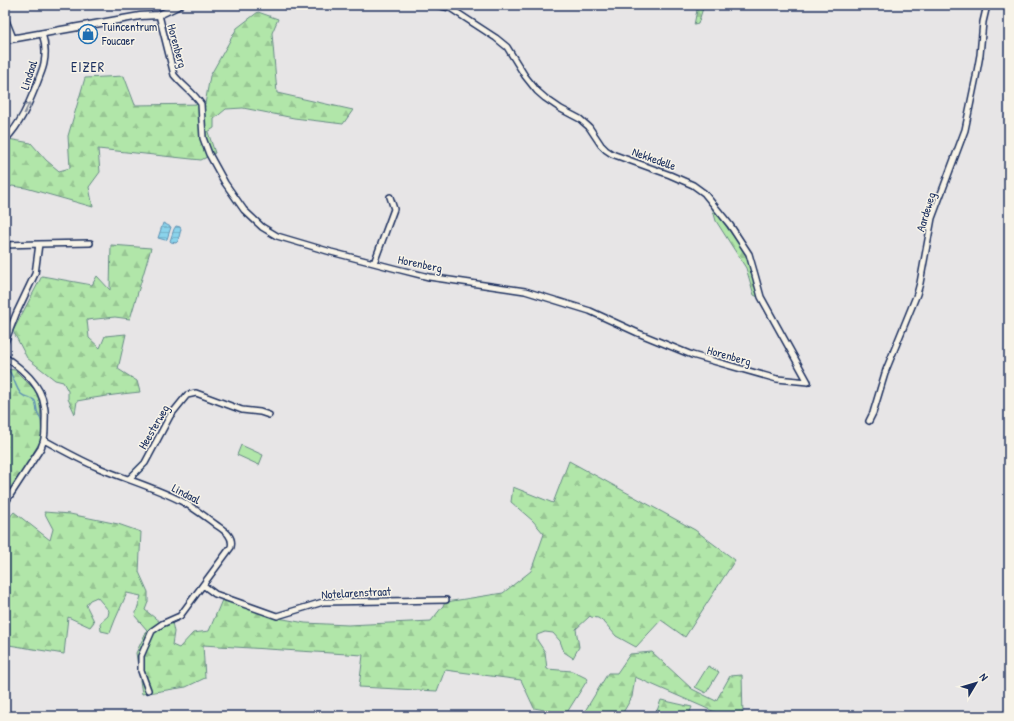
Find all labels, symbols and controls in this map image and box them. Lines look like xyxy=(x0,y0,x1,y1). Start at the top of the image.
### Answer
place label: Tuincentrum Foucaer xyxy=(101,18,157,49)
street label: Horenberg xyxy=(163,22,192,70)
shop icon: Tuincentrum Foucaer xyxy=(77,23,99,45)
street label: Lindaal xyxy=(16,57,41,92)
district label: EIZER xyxy=(71,57,105,76)
one-way arrow xyxy=(24,102,31,114)
street label: Nekkedelle xyxy=(630,143,679,174)
street label: Aardeweg xyxy=(912,190,940,234)
street label: Horenberg xyxy=(396,251,444,276)
street label: Horenberg xyxy=(705,341,753,370)
street label: Heesterweg xyxy=(134,401,173,452)
street label: Lindaal xyxy=(169,479,204,508)
street label: Notelarenstraat xyxy=(321,582,392,603)
north arrow xyxy=(956,663,996,703)
text: N xyxy=(977,670,991,684)

